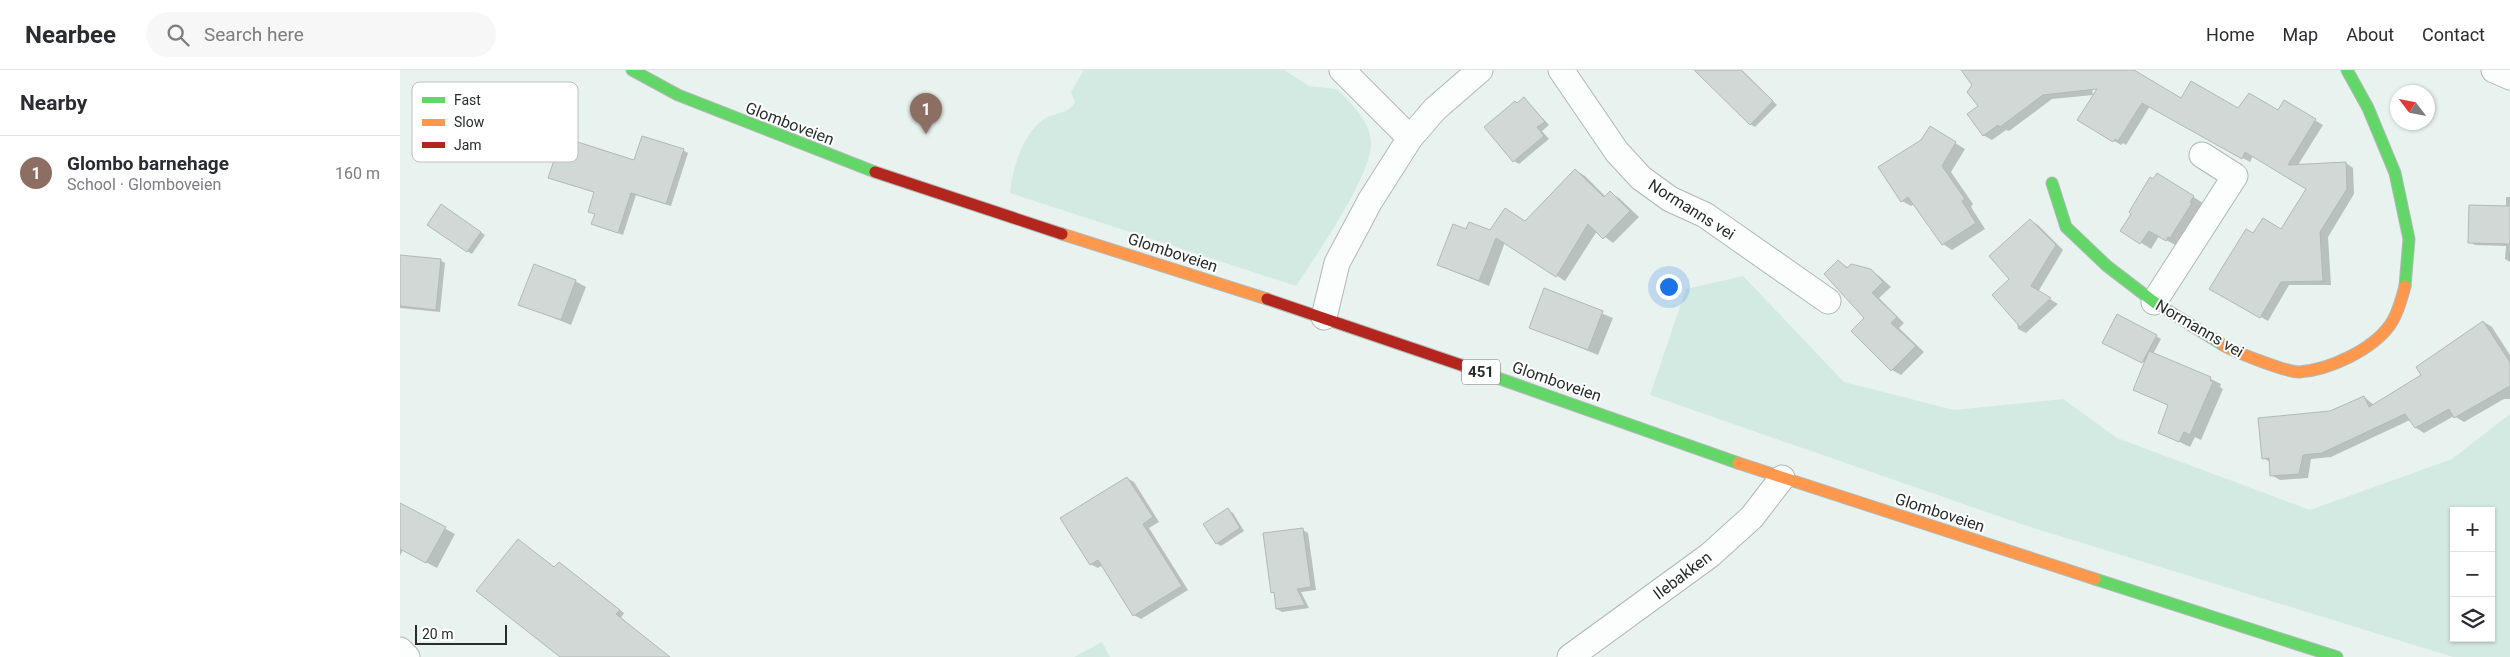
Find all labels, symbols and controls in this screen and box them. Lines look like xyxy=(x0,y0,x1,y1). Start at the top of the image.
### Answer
search box xyxy=(146,12,496,57)
text: Nearbee xyxy=(25,21,116,49)
icon: search xyxy=(164,21,192,49)
text: Search here xyxy=(204,23,304,46)
text: Home xyxy=(2206,24,2255,45)
text: Map xyxy=(2283,24,2318,45)
text: About xyxy=(2346,24,2394,45)
text: Contact xyxy=(2422,24,2485,45)
legend xyxy=(412,82,578,162)
north arrow xyxy=(2390,85,2435,130)
text: Nearby xyxy=(20,91,87,115)
text: Fast xyxy=(454,92,481,108)
pin: 1 xyxy=(910,93,942,134)
street label: Glomboveien xyxy=(743,98,837,149)
text: Slow xyxy=(454,114,485,130)
text: Jam xyxy=(454,137,482,153)
text: Glombo barnehage xyxy=(67,152,229,175)
text: 1 xyxy=(31,164,41,183)
text: 160 m xyxy=(335,164,380,183)
text: School · Glomboveien xyxy=(67,175,221,194)
street label: Normanns vei xyxy=(1645,175,1739,244)
street label: Glomboveien xyxy=(1126,229,1220,276)
your location xyxy=(1656,274,1682,300)
street label: Normanns vei xyxy=(2152,296,2247,361)
street label: Glomboveien xyxy=(1510,357,1604,406)
road number: 451 xyxy=(1462,360,1500,384)
street label: Glomboveien xyxy=(1893,489,1987,536)
map controls xyxy=(2450,507,2495,642)
button: + xyxy=(2450,507,2495,552)
street label: Ilebakken xyxy=(1650,547,1715,603)
button: − xyxy=(2450,552,2495,597)
button: layers xyxy=(2450,597,2495,642)
scale bar xyxy=(415,622,508,645)
text: 20 m xyxy=(422,626,454,642)

